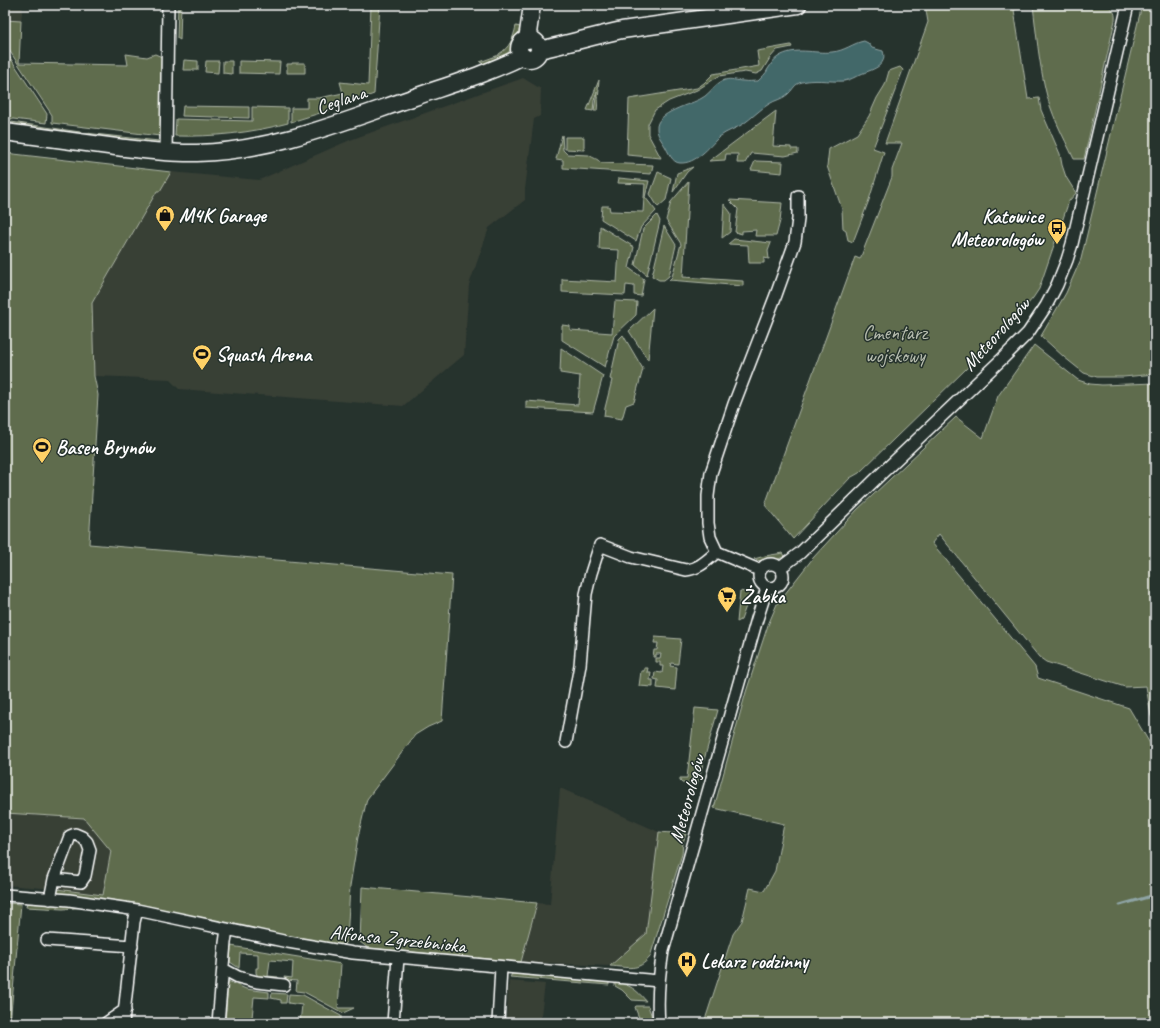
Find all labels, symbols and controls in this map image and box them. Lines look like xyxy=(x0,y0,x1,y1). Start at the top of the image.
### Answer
street label: Ceglana xyxy=(313,79,371,120)
place label: M4K Garage xyxy=(179,203,267,228)
shop icon: M4K Garage xyxy=(154,204,176,232)
place label: Katowice Meteorologów xyxy=(951,204,1045,252)
bus stop icon: Katowice Meteorologów xyxy=(1046,217,1068,245)
street label: Meteorologów xyxy=(957,291,1037,376)
park label: Cmentarz wojskowy xyxy=(863,320,929,368)
place label: Squash Arena xyxy=(216,342,314,367)
sports icon: Squash Arena xyxy=(191,343,213,371)
place label: Basen Brynów xyxy=(56,435,156,460)
sports icon: Basen Brynów xyxy=(31,436,53,464)
place label: Żabka xyxy=(741,584,787,609)
supermarket icon: Żabka xyxy=(716,585,738,613)
street label: Meteorologów xyxy=(663,751,711,846)
street label: Alfonsa Zgrzebnioka xyxy=(329,919,469,959)
place label: Lekarz rodzinny xyxy=(701,949,810,974)
hospital icon: Lekarz rodzinny xyxy=(676,950,698,978)

